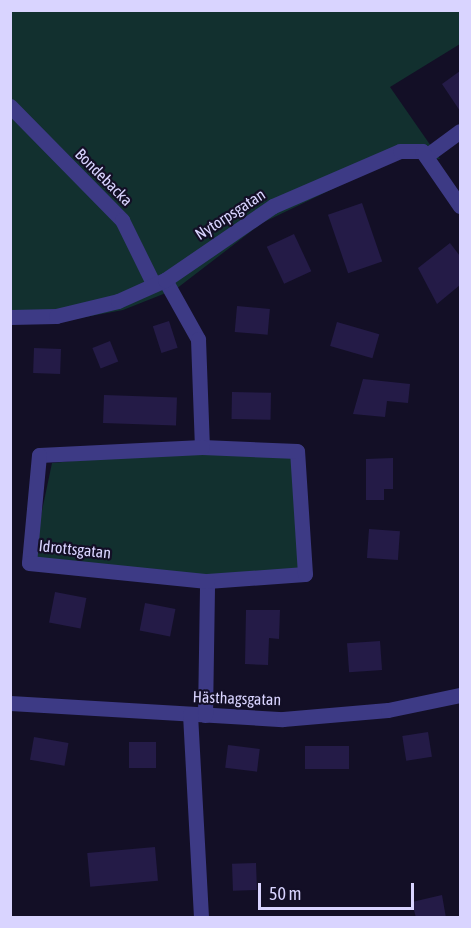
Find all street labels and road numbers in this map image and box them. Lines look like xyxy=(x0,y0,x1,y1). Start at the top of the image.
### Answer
street label: Bondebacka xyxy=(71,144,137,210)
street label: Nytorpsgatan xyxy=(191,184,269,244)
street label: Idrottsgatan xyxy=(38,536,112,562)
street label: Hästhagsgatan xyxy=(192,687,282,709)

